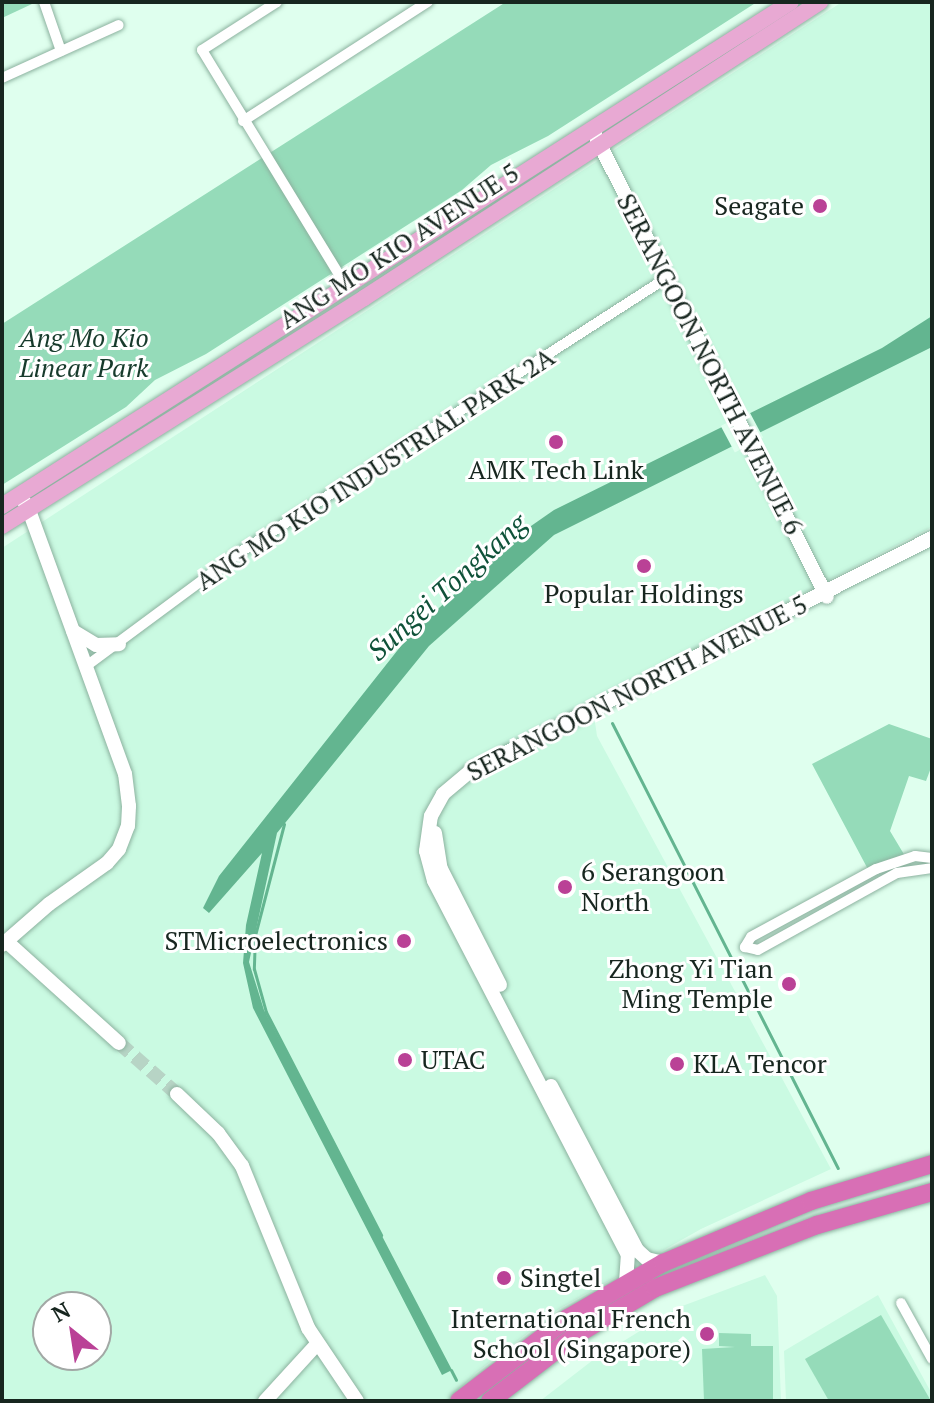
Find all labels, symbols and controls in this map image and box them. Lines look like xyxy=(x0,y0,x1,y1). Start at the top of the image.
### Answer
street label: ANG MO KIO AVENUE 5 xyxy=(273,157,525,335)
street label: SERANGOON NORTH AVENUE 6 xyxy=(610,188,810,540)
place label: Seagate xyxy=(714,190,804,222)
marker: Seagate xyxy=(811,197,829,215)
park label: Ang Mo Kio Linear Park xyxy=(19,322,149,384)
street label: ANG MO KIO INDUSTRIAL PARK 2A xyxy=(190,341,560,597)
marker: AMK Tech Link xyxy=(547,433,565,451)
place label: AMK Tech Link xyxy=(468,454,644,486)
water label: Sungei Tongkang xyxy=(360,507,534,667)
marker: Popular Holdings xyxy=(635,557,653,575)
place label: Popular Holdings xyxy=(544,578,744,610)
street label: SERANGOON NORTH AVENUE 5 xyxy=(461,588,813,788)
place label: 6 Serangoon North xyxy=(581,856,725,918)
marker: 6 Serangoon North xyxy=(556,878,574,896)
place label: STMicroelectronics xyxy=(164,925,388,957)
marker: STMicroelectronics xyxy=(395,932,413,950)
place label: Zhong Yi Tian Ming Temple xyxy=(609,953,773,1014)
marker: Zhong Yi Tian Ming Temple xyxy=(780,975,798,993)
place label: UTAC xyxy=(421,1044,486,1076)
place label: KLA Tencor xyxy=(693,1048,827,1080)
marker: UTAC xyxy=(396,1051,414,1069)
marker: KLA Tencor xyxy=(668,1055,686,1073)
place label: Singtel xyxy=(520,1262,601,1294)
marker: Singtel xyxy=(495,1269,513,1287)
north arrow xyxy=(32,1291,112,1371)
text: N xyxy=(46,1295,75,1328)
place label: International French School (Singapore) xyxy=(451,1303,691,1364)
marker: International French School (Singapore) xyxy=(698,1325,716,1343)

